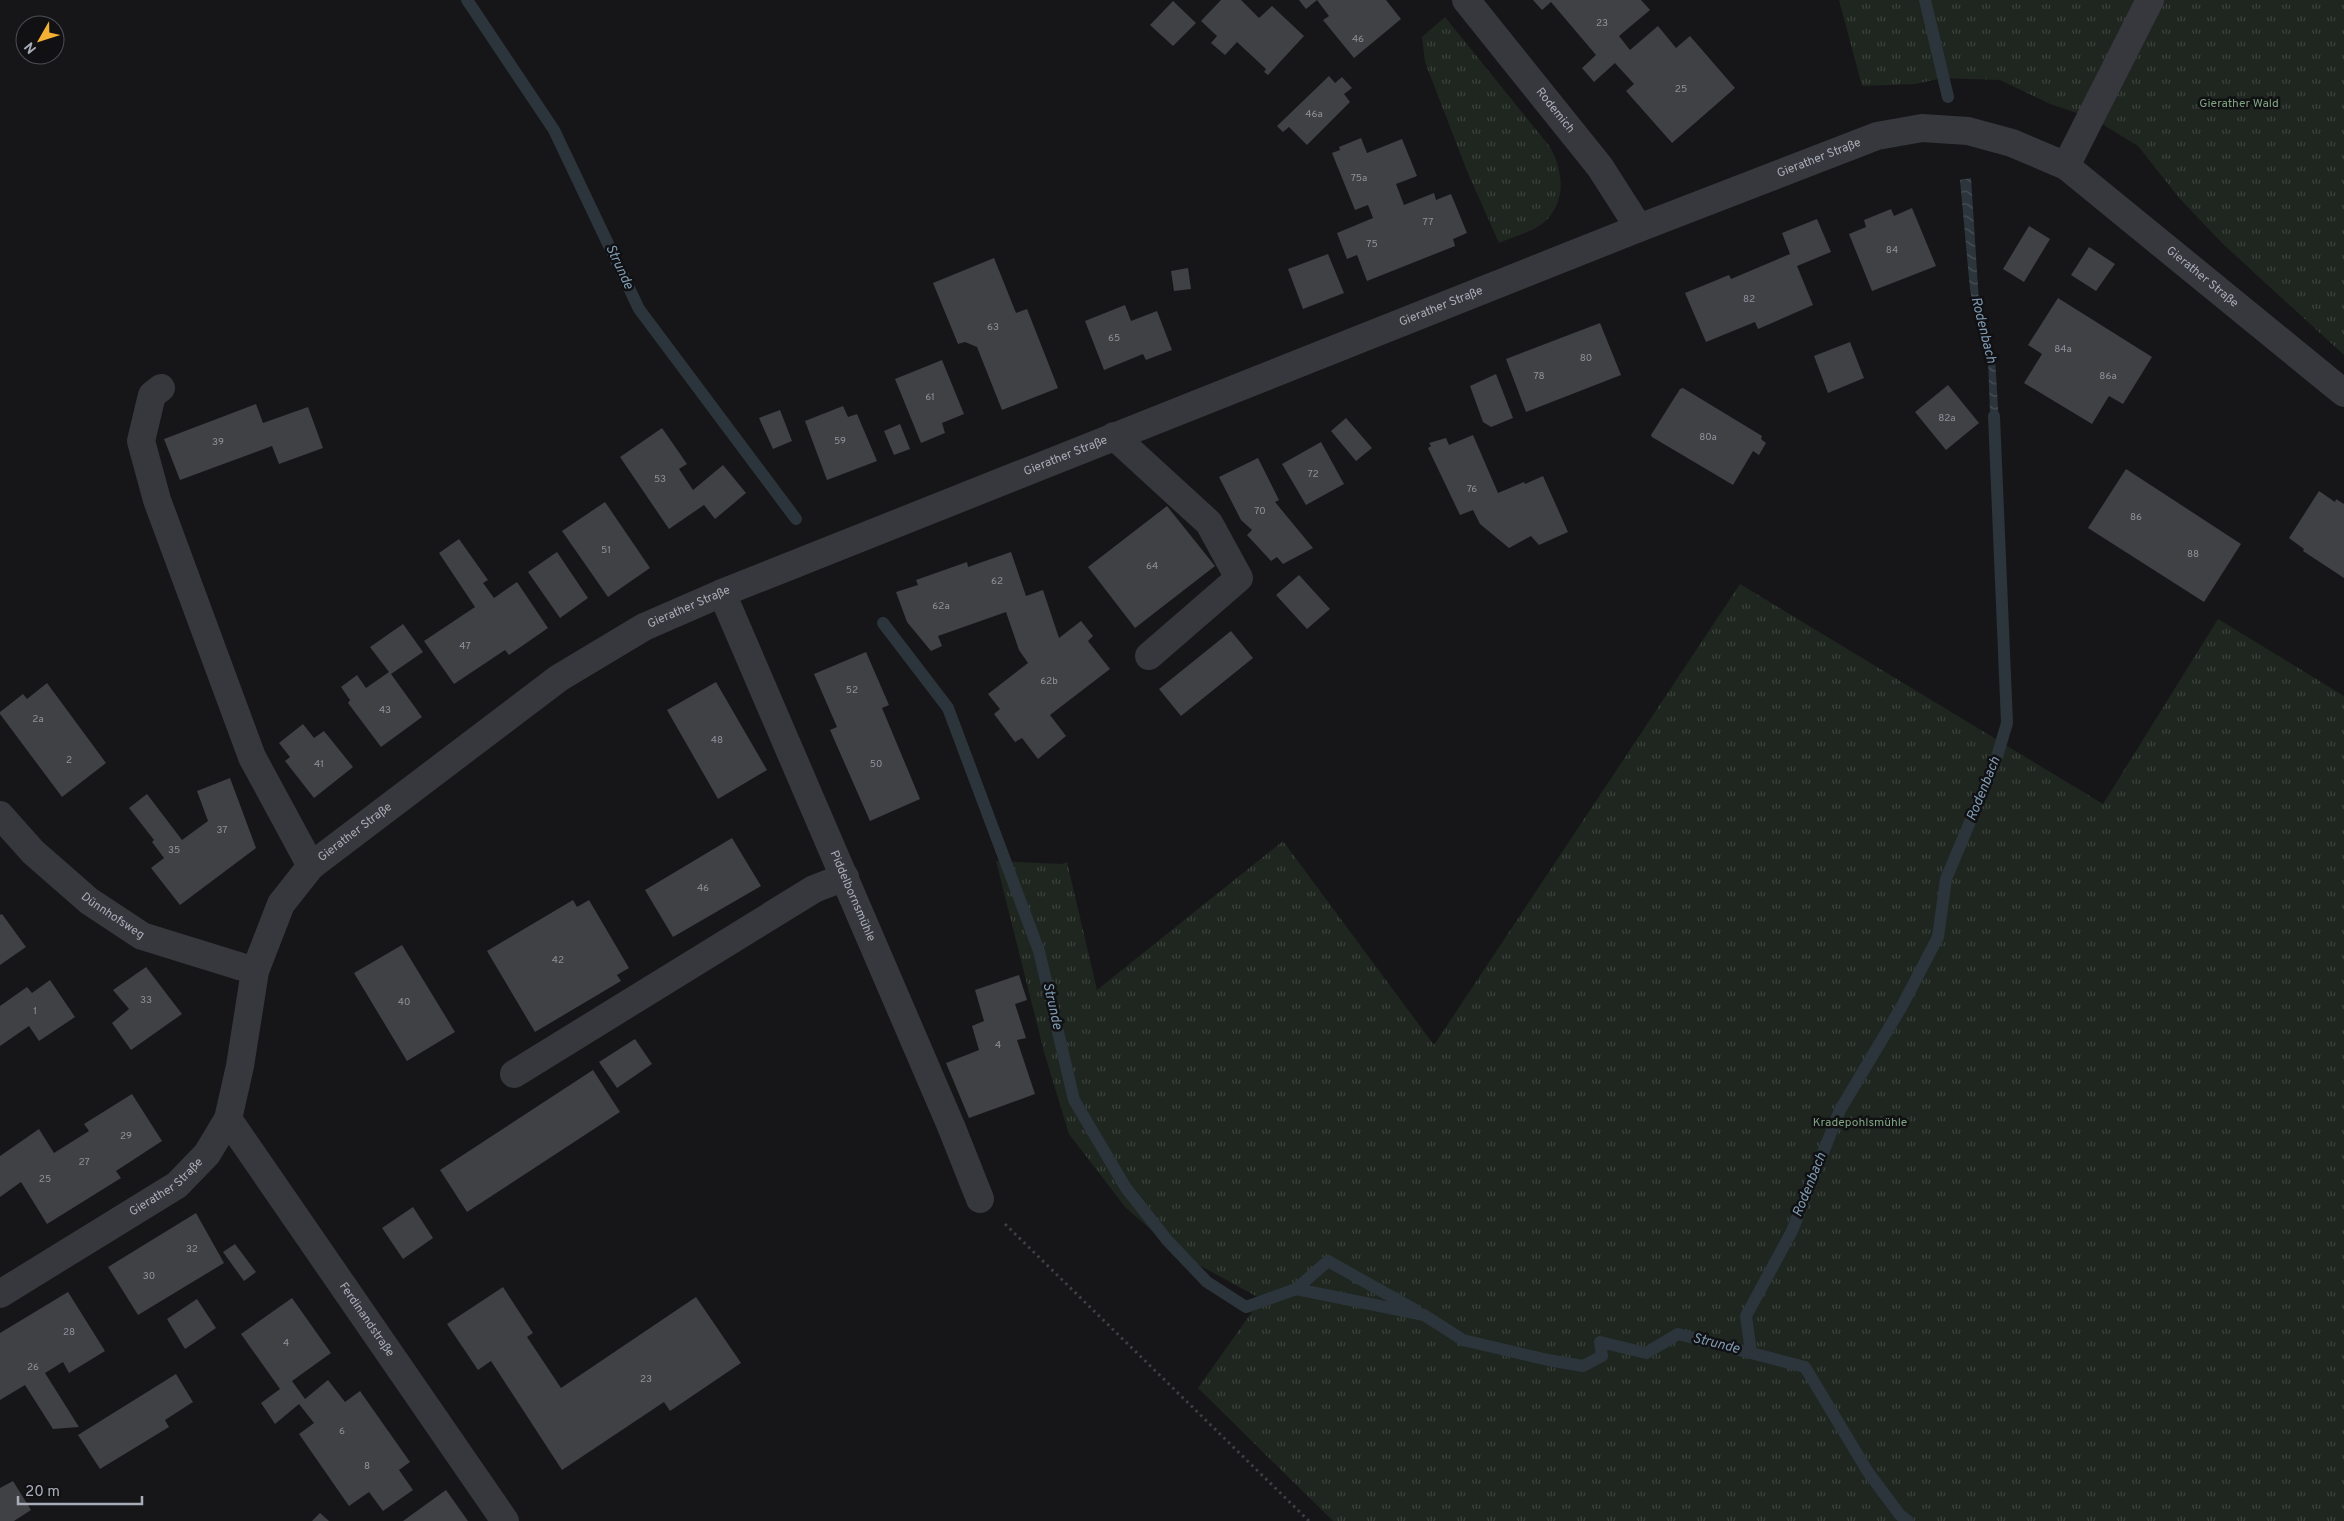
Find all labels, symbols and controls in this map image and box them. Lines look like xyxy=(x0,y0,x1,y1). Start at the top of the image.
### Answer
north arrow xyxy=(15,15,65,65)
house number: 23 xyxy=(1596,17,1608,30)
house number: 46 xyxy=(1352,33,1364,46)
text: N xyxy=(21,38,41,56)
house number: 25 xyxy=(1675,83,1687,96)
street label: Rodemich xyxy=(1532,85,1578,137)
park label: Gierather Wald xyxy=(2199,96,2279,112)
house number: 46a xyxy=(1305,108,1323,121)
street label: Gierather Straße xyxy=(1775,135,1863,182)
house number: 75a xyxy=(1351,172,1367,185)
house number: 77 xyxy=(1423,216,1433,229)
house number: 75 xyxy=(1366,238,1378,251)
water label: Strunde xyxy=(601,242,637,293)
street label: Gierather Straße xyxy=(2163,243,2242,311)
house number: 84 xyxy=(1886,244,1898,257)
street label: Gierather Straße xyxy=(1397,283,1485,331)
house number: 82 xyxy=(1743,293,1755,306)
water label: Rodenbach xyxy=(1967,295,2000,365)
house number: 63 xyxy=(987,321,999,334)
house number: 65 xyxy=(1108,332,1120,345)
house number: 84a xyxy=(2054,343,2072,356)
house number: 80 xyxy=(1580,352,1592,365)
house number: 78 xyxy=(1533,370,1545,383)
house number: 86a xyxy=(2099,370,2117,383)
house number: 61 xyxy=(925,391,935,404)
house number: 82a xyxy=(1938,412,1956,425)
house number: 80a xyxy=(1699,431,1717,444)
street label: Gierather Straße xyxy=(1022,432,1110,480)
house number: 59 xyxy=(834,435,846,448)
house number: 39 xyxy=(212,436,224,449)
house number: 72 xyxy=(1307,468,1319,481)
house number: 53 xyxy=(654,473,666,486)
house number: 76 xyxy=(1467,483,1477,496)
house number: 70 xyxy=(1254,505,1266,518)
house number: 86 xyxy=(2130,511,2142,524)
house number: 51 xyxy=(601,544,611,557)
house number: 88 xyxy=(2187,548,2199,561)
house number: 64 xyxy=(1146,560,1158,573)
house number: 62 xyxy=(991,575,1003,588)
street label: Gierather Straße xyxy=(645,582,733,632)
house number: 62a xyxy=(932,600,950,613)
house number: 47 xyxy=(459,640,471,653)
house number: 62b xyxy=(1040,675,1058,688)
house number: 52 xyxy=(846,684,858,697)
house number: 43 xyxy=(379,704,391,717)
house number: 2a xyxy=(32,713,44,726)
house number: 48 xyxy=(711,734,723,747)
house number: 2 xyxy=(66,754,72,767)
water label: Rodenbach xyxy=(1963,754,2005,824)
house number: 41 xyxy=(314,758,324,771)
house number: 50 xyxy=(870,758,882,771)
street label: Gierather Straße xyxy=(315,799,395,866)
house number: 37 xyxy=(216,824,228,837)
house number: 35 xyxy=(168,844,180,857)
street label: Piddelbornsmühle xyxy=(826,848,879,944)
house number: 46 xyxy=(697,882,709,895)
street label: Dünnhofsweg xyxy=(77,889,147,943)
house number: 42 xyxy=(552,954,564,967)
water label: Strunde xyxy=(1038,981,1066,1032)
house number: 33 xyxy=(140,994,152,1007)
house number: 40 xyxy=(398,996,410,1009)
house number: 1 xyxy=(33,1005,37,1018)
house number: 4 xyxy=(995,1039,1001,1052)
park label: Kradepohlsmühle xyxy=(1813,1115,1907,1131)
house number: 29 xyxy=(120,1130,132,1143)
water label: Rodenbach xyxy=(1789,1150,1831,1220)
street label: Gierather Straße xyxy=(127,1155,207,1220)
house number: 27 xyxy=(78,1156,90,1169)
house number: 25 xyxy=(39,1173,51,1186)
house number: 32 xyxy=(186,1243,198,1256)
house number: 30 xyxy=(143,1270,155,1283)
street label: Ferdinandstraße xyxy=(335,1280,398,1360)
house number: 28 xyxy=(63,1326,75,1339)
water label: Strunde xyxy=(1691,1330,1742,1358)
house number: 4 xyxy=(283,1337,289,1350)
house number: 26 xyxy=(27,1361,39,1374)
house number: 23 xyxy=(640,1373,652,1386)
house number: 6 xyxy=(339,1425,345,1438)
house number: 8 xyxy=(364,1460,370,1473)
scale bar xyxy=(18,1474,141,1506)
text: 20 m xyxy=(25,1483,60,1502)

